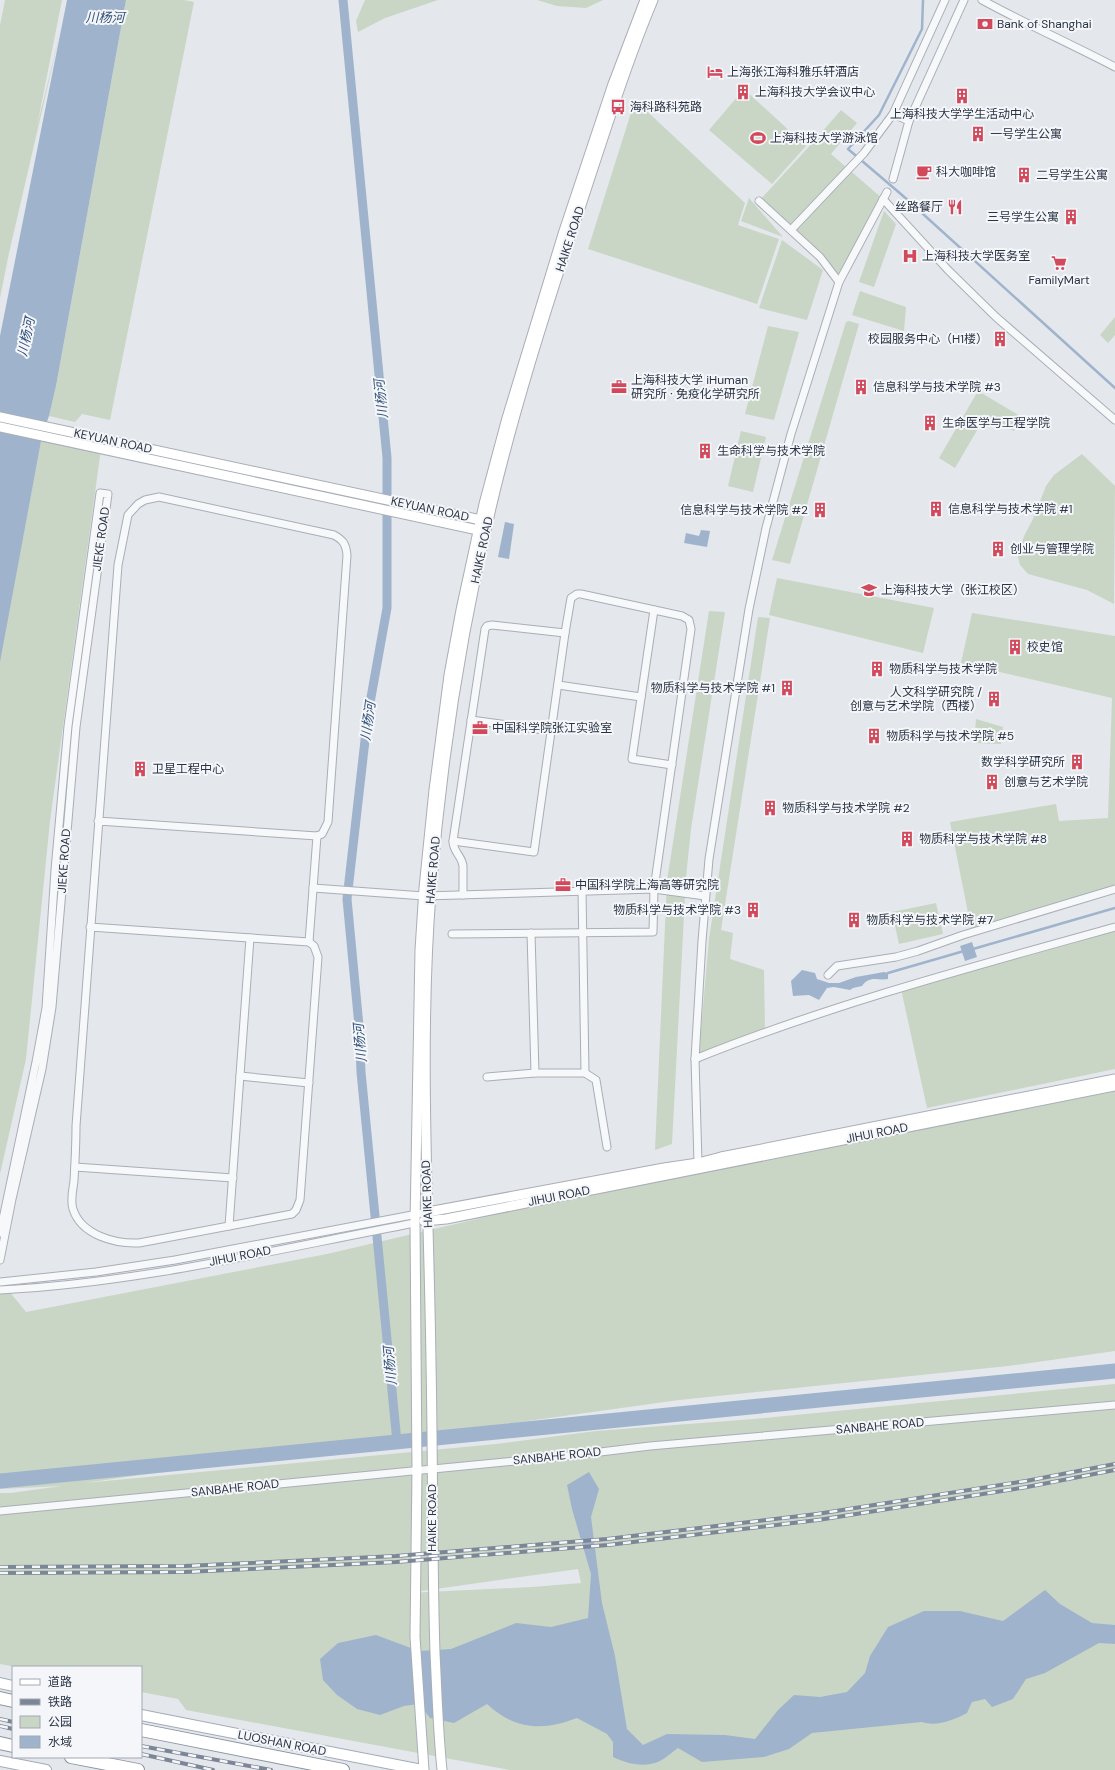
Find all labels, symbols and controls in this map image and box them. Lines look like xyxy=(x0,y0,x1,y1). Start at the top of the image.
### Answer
water label: 川杨河 xyxy=(85,9,127,26)
bank icon: Bank of Shanghai xyxy=(976,15,994,33)
place label: Bank of Shanghai xyxy=(997,16,1092,32)
hotel icon: 上海张江海科雅乐轩酒店 xyxy=(706,63,724,81)
place label: 上海张江海科雅乐轩酒店 xyxy=(727,64,859,80)
building icon: 上海科技大学会议中心 xyxy=(734,83,752,101)
place label: 上海科技大学会议中心 xyxy=(755,84,875,100)
building icon: 上海科技大学学生活动中心 xyxy=(953,87,971,105)
bus stop icon: 海科路科苑路 xyxy=(609,98,627,116)
place label: 海科路科苑路 xyxy=(630,99,702,115)
place label: 上海科技大学学生活动中心 xyxy=(890,106,1034,122)
building icon: 一号学生公寓 xyxy=(969,125,987,143)
place label: 一号学生公寓 xyxy=(990,126,1062,142)
sports icon: 上海科技大学游泳馆 xyxy=(749,129,767,147)
place label: 上海科技大学游泳馆 xyxy=(770,130,878,146)
cafe icon: 科大咖啡馆 xyxy=(915,163,933,181)
place label: 科大咖啡馆 xyxy=(936,164,996,180)
building icon: 二号学生公寓 xyxy=(1015,166,1033,184)
place label: 二号学生公寓 xyxy=(1036,167,1108,183)
restaurant icon: 丝路餐厅 xyxy=(946,198,964,216)
place label: 丝路餐厅 xyxy=(895,199,943,215)
street label: HAIKE ROAD xyxy=(552,204,588,274)
building icon: 三号学生公寓 xyxy=(1062,208,1080,226)
place label: 三号学生公寓 xyxy=(987,209,1059,225)
hospital icon: 上海科技大学医务室 xyxy=(901,247,919,265)
place label: 上海科技大学医务室 xyxy=(922,248,1030,264)
supermarket icon: FamilyMart xyxy=(1050,254,1068,272)
place label: FamilyMart xyxy=(1028,272,1090,288)
water label: 川杨河 xyxy=(14,313,39,358)
building icon: 校园服务中心（H1楼） xyxy=(991,330,1009,348)
place label: 校园服务中心（H1楼） xyxy=(868,331,988,347)
place label: 上海科技大学 iHuman 研究所 · 免疫化学研究所 xyxy=(631,372,760,402)
water label: 川杨河 xyxy=(370,376,391,419)
office icon: 上海科技大学 iHuman 研究所 · 免疫化学研究所 xyxy=(610,378,628,396)
building icon: 信息科学与技术学院 #3 xyxy=(852,378,870,396)
place label: 信息科学与技术学院 #3 xyxy=(873,379,1001,395)
building icon: 生命医学与工程学院 xyxy=(921,414,939,432)
place label: 生命医学与工程学院 xyxy=(942,415,1050,431)
street label: KEYUAN ROAD xyxy=(72,425,154,457)
building icon: 生命科学与技术学院 xyxy=(696,442,714,460)
place label: 生命科学与技术学院 xyxy=(717,443,825,459)
street label: KEYUAN ROAD xyxy=(389,493,471,525)
building icon: 信息科学与技术学院 #1 xyxy=(927,500,945,518)
building icon: 信息科学与技术学院 #2 xyxy=(811,501,829,519)
place label: 信息科学与技术学院 #1 xyxy=(948,501,1073,517)
place label: 信息科学与技术学院 #2 xyxy=(680,502,808,518)
street label: JIEKE ROAD xyxy=(89,506,113,572)
street label: HAIKE ROAD xyxy=(467,515,497,585)
building icon: 创业与管理学院 xyxy=(989,540,1007,558)
place label: 创业与管理学院 xyxy=(1010,541,1094,557)
school or university icon: 上海科技大学（张江校区） xyxy=(860,581,878,599)
place label: 上海科技大学（张江校区） xyxy=(881,582,1025,598)
building icon: 校史馆 xyxy=(1006,638,1024,656)
place label: 校史馆 xyxy=(1027,639,1063,655)
building icon: 物质科学与技术学院 xyxy=(868,660,886,678)
place label: 物质科学与技术学院 xyxy=(889,661,997,677)
building icon: 物质科学与技术学院 #1 xyxy=(778,679,796,697)
place label: 物质科学与技术学院 #1 xyxy=(650,680,775,696)
place label: 人文科学研究院 / 创意与艺术学院（西楼） xyxy=(850,684,982,714)
building icon: 人文科学研究院 / 创意与艺术学院（西楼） xyxy=(985,690,1003,708)
water label: 川杨河 xyxy=(357,698,380,742)
office icon: 中国科学院张江实验室 xyxy=(471,719,489,737)
place label: 中国科学院张江实验室 xyxy=(492,720,612,736)
building icon: 物质科学与技术学院 #5 xyxy=(865,727,883,745)
place label: 物质科学与技术学院 #5 xyxy=(886,728,1014,744)
building icon: 数学科学研究所 xyxy=(1068,753,1086,771)
place label: 数学科学研究所 xyxy=(981,754,1065,770)
building icon: 卫星工程中心 xyxy=(131,760,149,778)
place label: 卫星工程中心 xyxy=(152,761,224,777)
building icon: 创意与艺术学院 xyxy=(983,773,1001,791)
place label: 创意与艺术学院 xyxy=(1004,774,1088,790)
building icon: 物质科学与技术学院 #2 xyxy=(761,799,779,817)
place label: 物质科学与技术学院 #2 xyxy=(782,800,910,816)
street label: JIEKE ROAD xyxy=(54,828,74,894)
building icon: 物质科学与技术学院 #8 xyxy=(898,830,916,848)
place label: 物质科学与技术学院 #8 xyxy=(919,831,1047,847)
street label: HAIKE ROAD xyxy=(422,835,444,905)
office icon: 中国科学院上海高等研究院 xyxy=(554,876,572,894)
place label: 中国科学院上海高等研究院 xyxy=(575,877,719,893)
building icon: 物质科学与技术学院 #3 xyxy=(744,901,762,919)
place label: 物质科学与技术学院 #3 xyxy=(613,902,741,918)
building icon: 物质科学与技术学院 #7 xyxy=(845,911,863,929)
place label: 物质科学与技术学院 #7 xyxy=(866,912,993,928)
water label: 川杨河 xyxy=(350,1020,370,1063)
street label: JIHUI ROAD xyxy=(845,1119,909,1147)
street label: HAIKE ROAD xyxy=(418,1160,436,1228)
street label: JIHUI ROAD xyxy=(527,1182,591,1210)
street label: JIHUI ROAD xyxy=(208,1242,272,1270)
water label: 川杨河 xyxy=(380,1343,400,1386)
street label: SANBAHE ROAD xyxy=(835,1414,925,1438)
street label: SANBAHE ROAD xyxy=(512,1443,602,1469)
street label: SANBAHE ROAD xyxy=(190,1475,280,1501)
street label: HAIKE ROAD xyxy=(424,1484,440,1552)
legend xyxy=(12,1666,142,1758)
text: 道路 xyxy=(48,1674,72,1690)
text: 铁路 xyxy=(48,1694,72,1710)
text: 公园 xyxy=(48,1714,72,1730)
street label: LUOSHAN ROAD xyxy=(236,1727,328,1759)
text: 水域 xyxy=(48,1734,72,1750)

